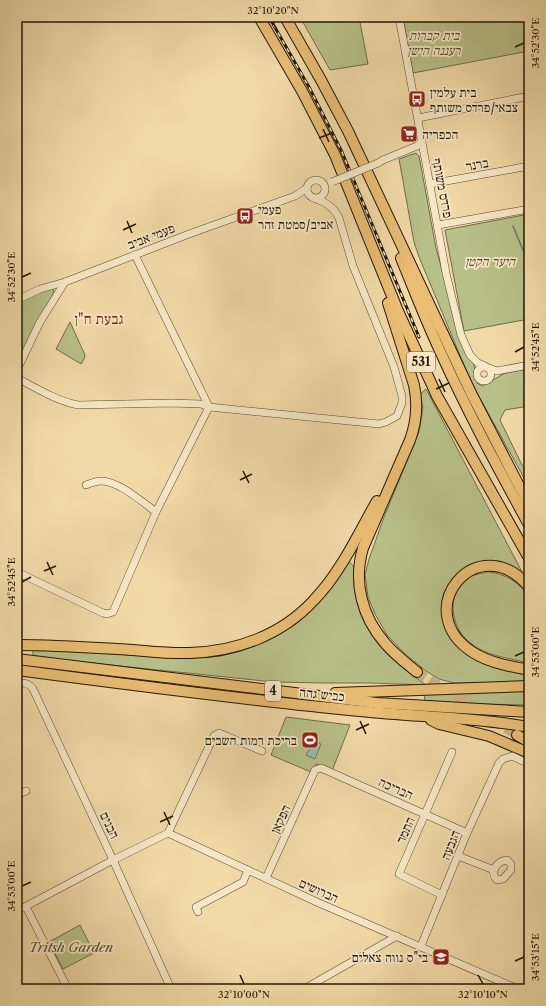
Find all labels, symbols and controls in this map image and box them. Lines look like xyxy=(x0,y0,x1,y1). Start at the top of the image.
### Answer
text: 32°10'20"N xyxy=(247,4,299,17)
text: 34°52'30"E xyxy=(529,18,542,68)
park label: בית קברות רעננה הישן xyxy=(408,27,461,58)
place label: בית עלמין צבאי/פרדס משותף xyxy=(430,84,518,115)
bus stop icon: בית עלמין צבאי/פרדס משותף xyxy=(407,89,427,109)
supermarket icon: הכפריה xyxy=(399,124,419,144)
place label: הכפריה xyxy=(422,126,458,142)
street label: ברנר xyxy=(464,154,490,174)
street label: פרדס משותף xyxy=(429,157,457,219)
place label: פעמי אביב/סמטת זהר xyxy=(258,201,333,232)
bus stop icon: פעמי אביב/סמטת זהר xyxy=(235,206,255,226)
street label: פעמי אביב xyxy=(125,220,177,252)
text: 34°52'30"E xyxy=(5,252,18,302)
park label: היער הקטן xyxy=(465,253,516,269)
district label: גבעת ח"ן xyxy=(74,309,124,328)
text: 34°52'45"E xyxy=(529,322,542,372)
road number: 531 xyxy=(407,352,435,372)
text: 34°52'45"E xyxy=(5,557,18,607)
text: 34°53'00"E xyxy=(529,626,542,677)
road number: 4 xyxy=(265,681,281,701)
street label: כביש גהה xyxy=(298,684,346,704)
sports icon: בריכת רמות השבים xyxy=(300,730,320,750)
place label: בריכת רמות השבים xyxy=(205,732,297,748)
street label: הבריכה xyxy=(376,773,416,803)
street label: הפקאן xyxy=(266,802,294,836)
street label: הבנים xyxy=(97,809,123,841)
street label: התמר xyxy=(392,814,418,846)
street label: הגבעה xyxy=(437,828,463,862)
text: 34°53'00"E xyxy=(5,860,18,911)
street label: הברושים xyxy=(297,874,341,906)
text: 34°53'15"E xyxy=(529,933,542,981)
park label: Tritsh Garden xyxy=(29,939,113,955)
school or university icon: בי"ס נווה צאלים xyxy=(431,947,451,967)
place label: בי"ס נווה צאלים xyxy=(352,949,428,965)
text: 32°10'00"N xyxy=(218,988,270,1001)
text: 32°10'10"N xyxy=(458,988,508,1001)

